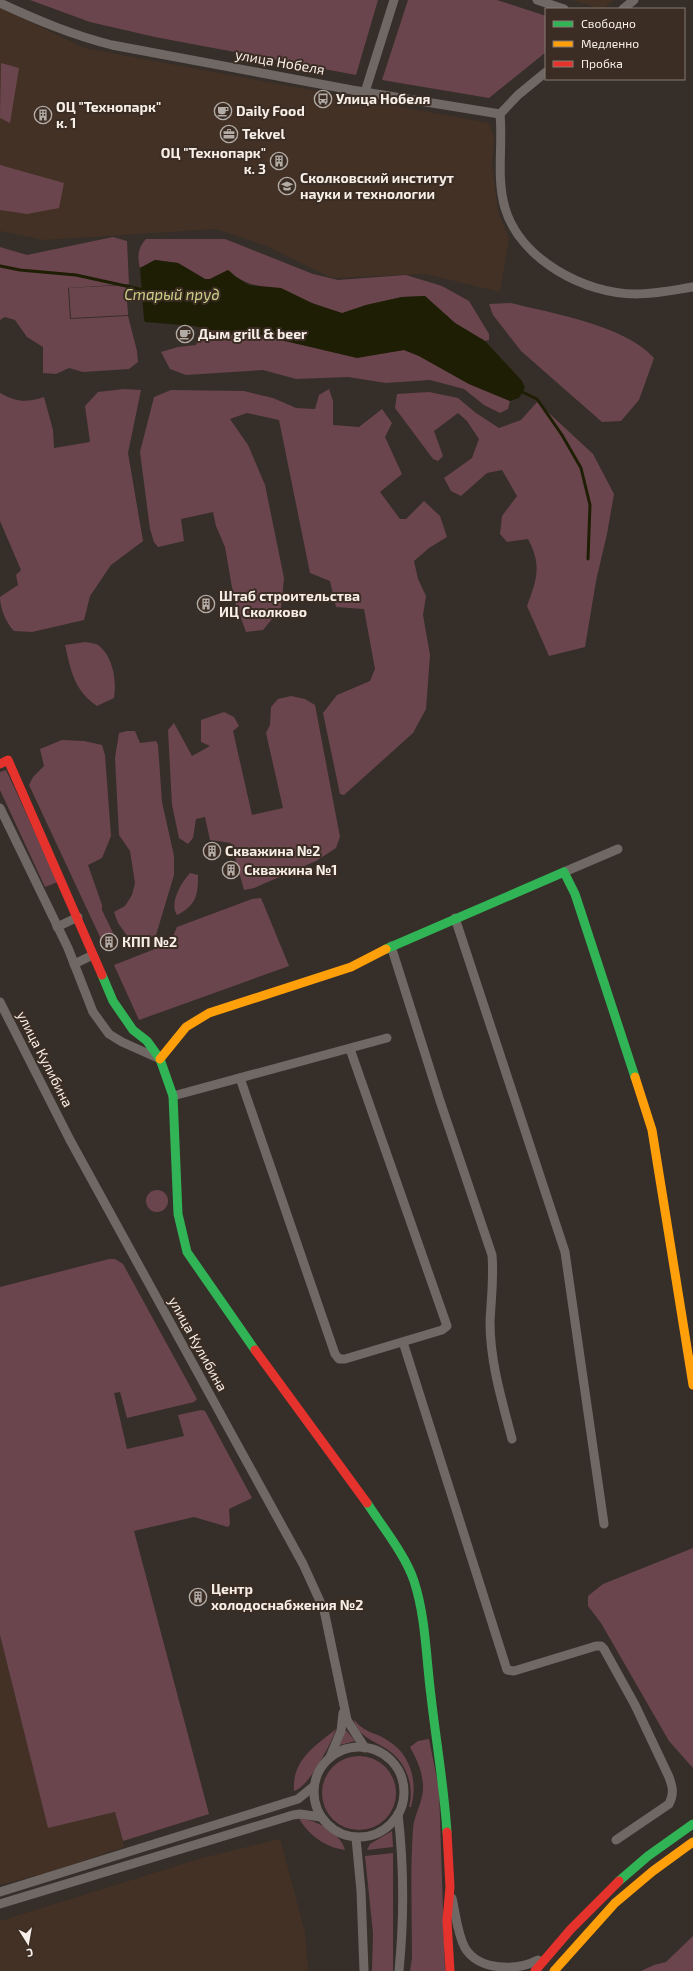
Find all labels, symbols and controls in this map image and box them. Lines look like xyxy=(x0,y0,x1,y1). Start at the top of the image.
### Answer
legend xyxy=(545,8,685,80)
text: Свободно xyxy=(581,16,636,30)
text: Медленно xyxy=(581,36,639,50)
street label: улица Нобеля xyxy=(234,45,326,78)
text: Пробка xyxy=(581,56,623,70)
bus stop icon: Улица Нобеля xyxy=(313,89,333,109)
place label: Улица Нобеля xyxy=(336,90,430,107)
place label: ОЦ "Технопарк" к. 1 xyxy=(56,98,161,131)
cafe icon: Daily Food xyxy=(213,101,233,121)
place label: Daily Food xyxy=(236,102,305,119)
building icon: ОЦ "Технопарк" к. 1 xyxy=(33,105,53,125)
office icon: Tekvel xyxy=(219,124,239,144)
place label: Tekvel xyxy=(242,125,285,142)
place label: ОЦ "Технопарк" к. 3 xyxy=(161,144,266,177)
building icon: ОЦ "Технопарк" к. 3 xyxy=(269,151,289,171)
place label: Сколковский институт науки и технологии xyxy=(300,169,454,202)
school or university icon: Сколковский институт науки и технологии xyxy=(277,176,297,196)
water label: Старый пруд xyxy=(124,285,220,303)
cafe icon: Дым grill & beer xyxy=(175,324,195,344)
place label: Дым grill & beer xyxy=(198,325,307,342)
place label: Штаб строительства ИЦ Сколково xyxy=(219,587,360,620)
building icon: Штаб строительства ИЦ Сколково xyxy=(196,594,216,614)
building icon: Скважина №2 xyxy=(202,841,222,861)
place label: Скважина №2 xyxy=(225,842,320,859)
building icon: Скважина №1 xyxy=(221,860,241,880)
place label: Скважина №1 xyxy=(244,861,337,878)
building icon: КПП №2 xyxy=(99,932,119,952)
place label: КПП №2 xyxy=(122,933,177,950)
street label: улица Кулибина xyxy=(14,1008,77,1110)
street label: улица Кулибина xyxy=(165,1293,231,1394)
place label: Центр холодоснабжения №2 xyxy=(211,1580,363,1613)
building icon: Центр холодоснабжения №2 xyxy=(188,1587,208,1607)
north arrow xyxy=(8,1923,48,1963)
text: С xyxy=(25,1946,34,1960)

